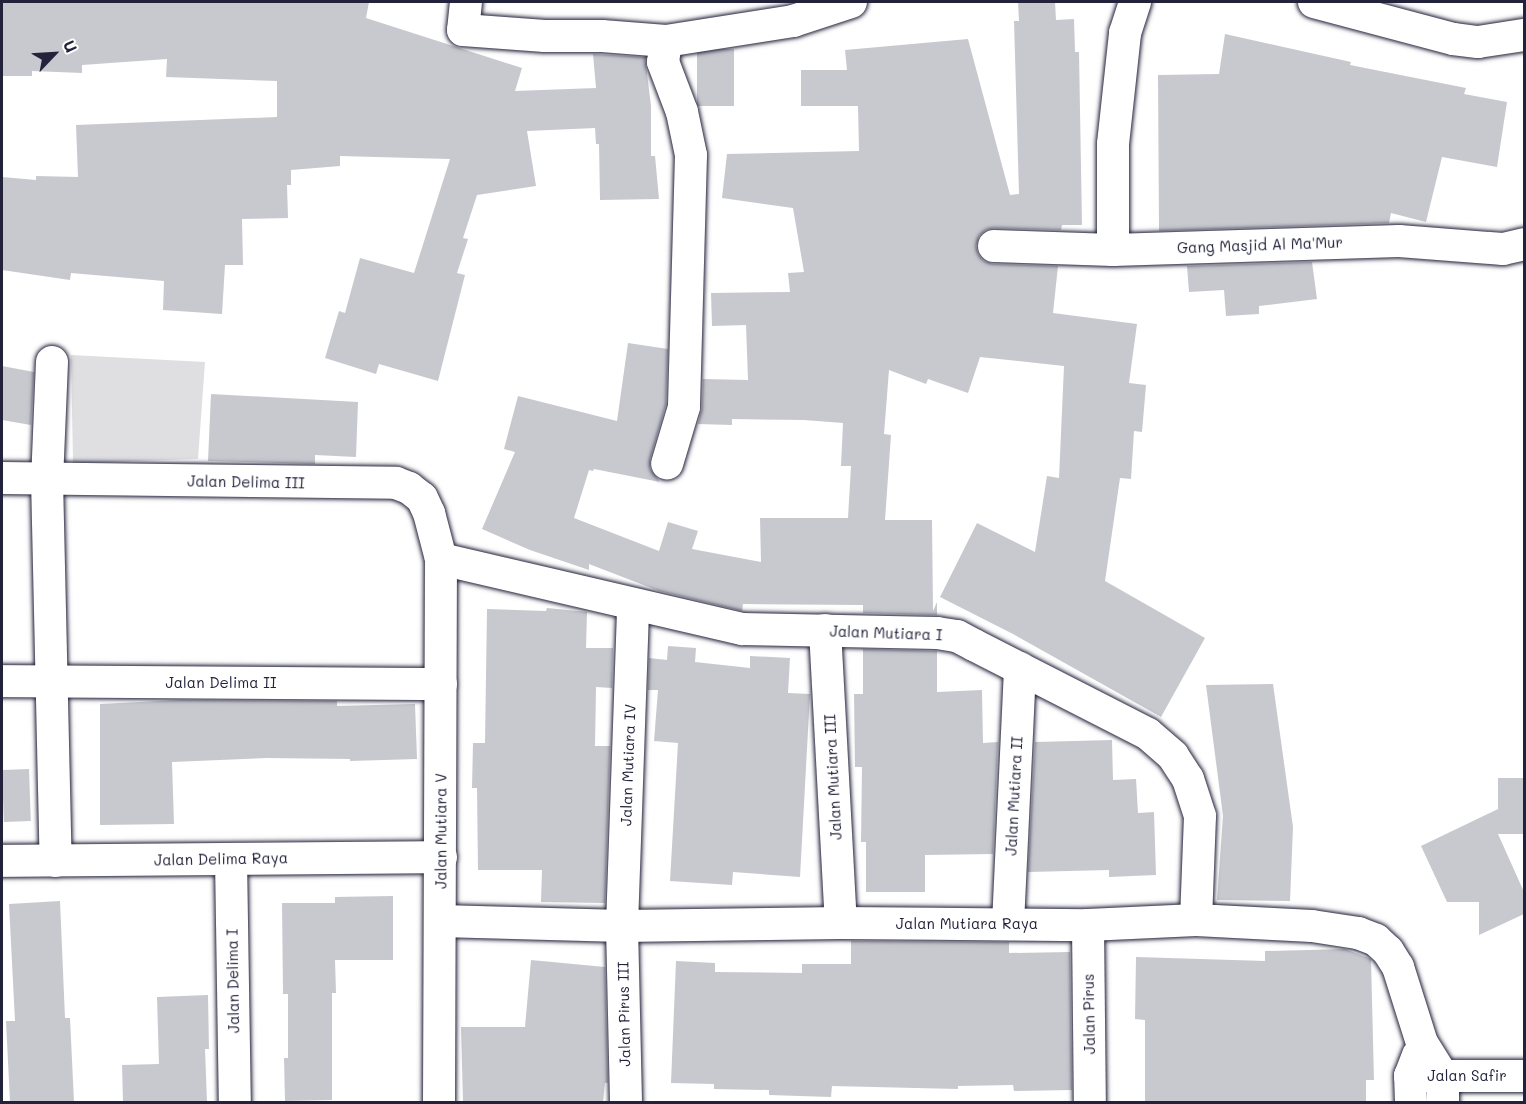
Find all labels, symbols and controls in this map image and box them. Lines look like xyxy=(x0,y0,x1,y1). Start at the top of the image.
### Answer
north arrow xyxy=(24,24,84,84)
text: U xyxy=(59,37,83,56)
street label: Gang Masjid Al Ma'Mur xyxy=(1177,233,1343,257)
street label: Jalan Delima III xyxy=(187,472,305,492)
street label: Jalan Mutiara I xyxy=(829,622,943,644)
street label: Jalan Delima II xyxy=(166,674,276,692)
street label: Jalan Mutiara IV xyxy=(617,704,639,826)
street label: Jalan Mutiara III xyxy=(821,714,845,840)
street label: Jalan Mutiara II xyxy=(1002,736,1026,856)
street label: Jalan Mutiara V xyxy=(432,773,450,889)
street label: Jalan Delima Raya xyxy=(154,849,288,869)
street label: Jalan Mutiara Raya xyxy=(896,915,1038,933)
street label: Jalan Delima I xyxy=(223,929,243,1033)
street label: Jalan Pirus III xyxy=(614,961,634,1067)
street label: Jalan Pirus xyxy=(1079,974,1099,1054)
street label: Jalan Safir xyxy=(1427,1067,1507,1085)

